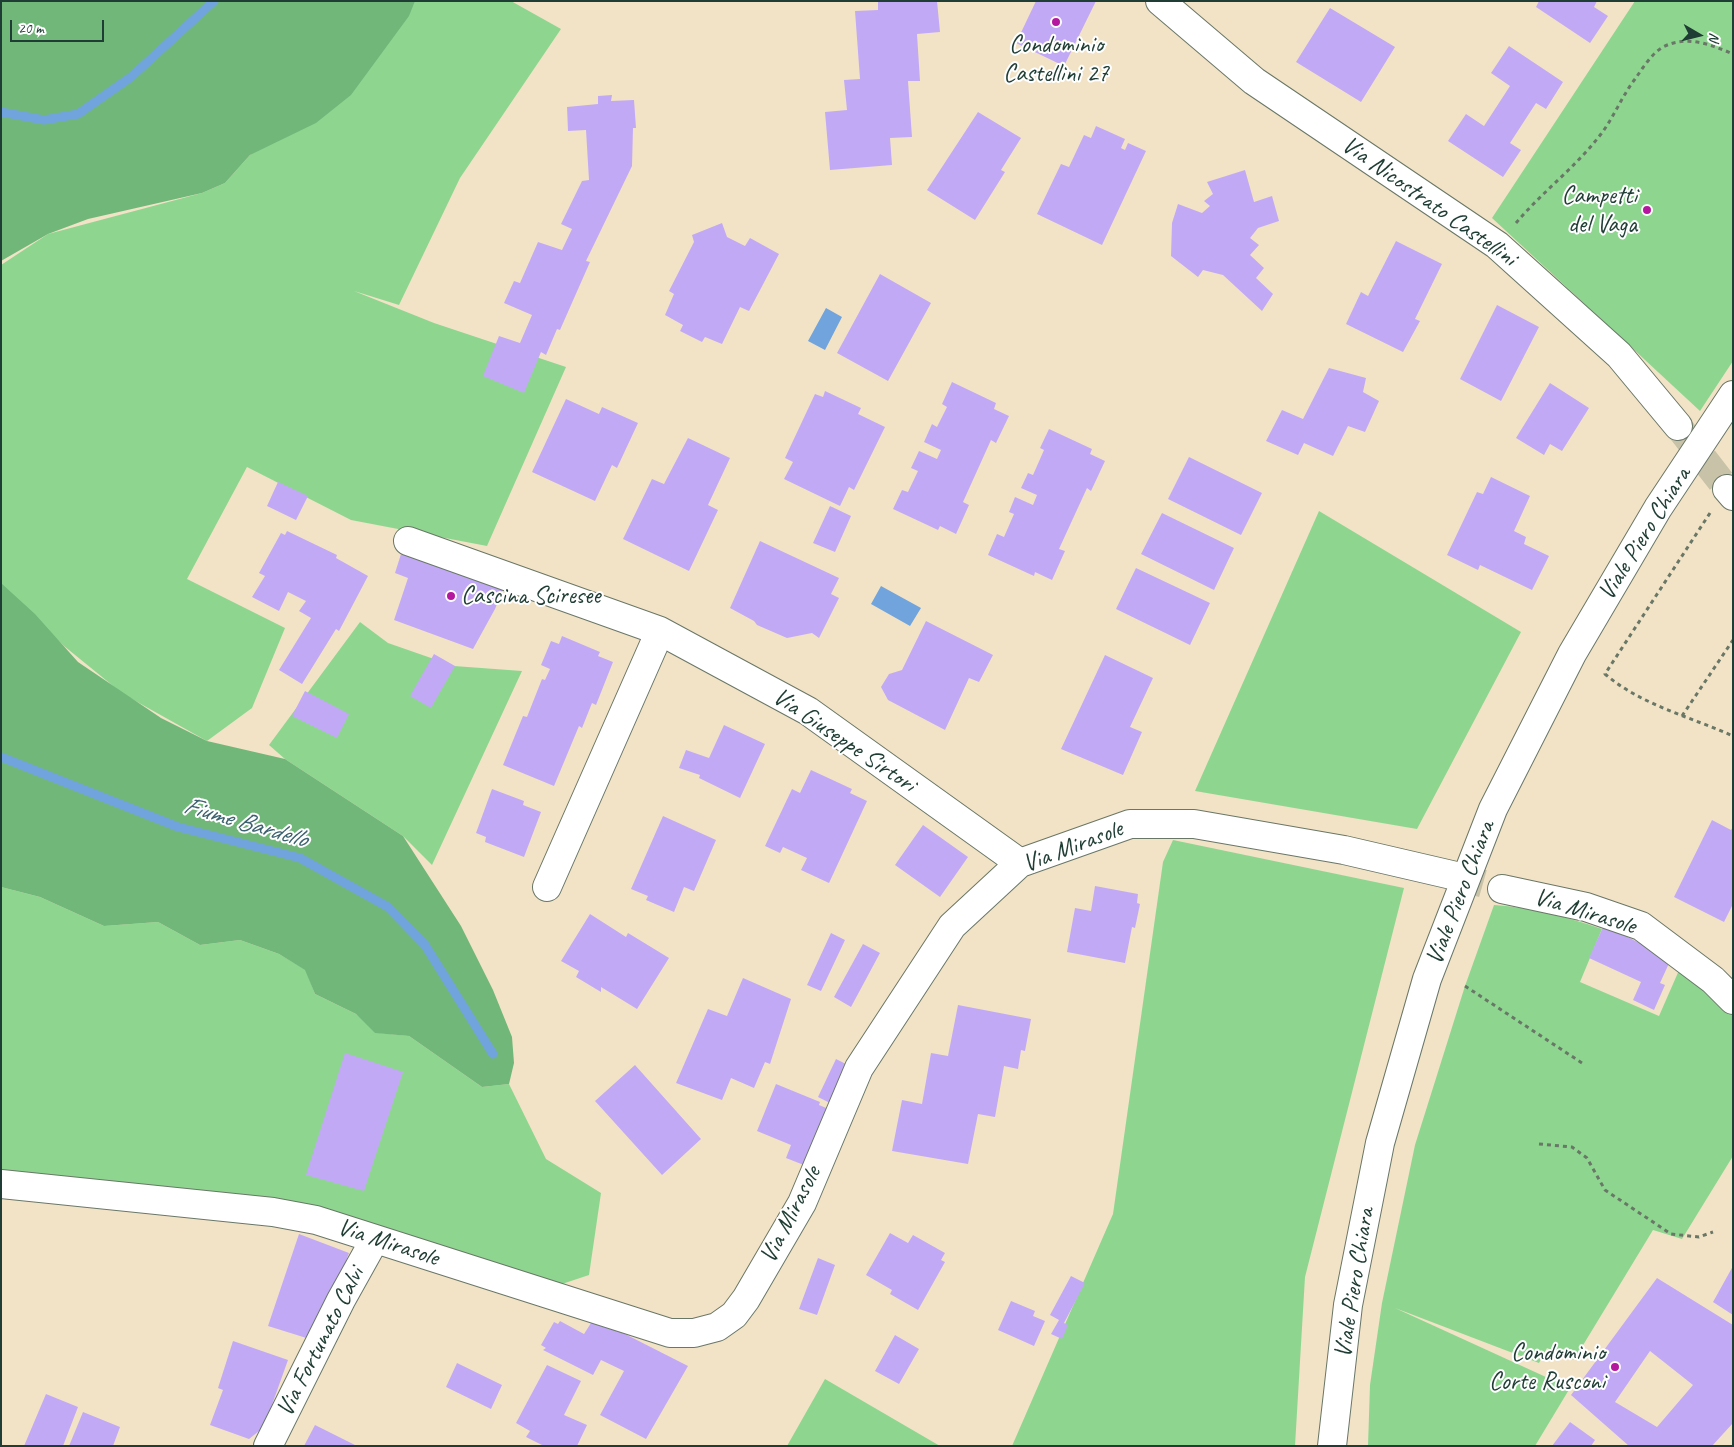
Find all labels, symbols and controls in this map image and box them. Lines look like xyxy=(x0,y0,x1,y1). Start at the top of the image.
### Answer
scale bar xyxy=(12,10,106,42)
north arrow xyxy=(1674,10,1724,60)
marker: Condominio Castellini 27 xyxy=(1050,16,1062,28)
text: 20 m xyxy=(18,19,44,38)
place label: Condominio Castellini 27 xyxy=(1003,30,1109,89)
text: N xyxy=(1705,32,1723,43)
street label: Via Nicostrato Castellini xyxy=(1336,130,1522,274)
place label: Campetti del Vaga xyxy=(1561,181,1637,240)
marker: Campetti del Vaga xyxy=(1641,204,1653,216)
street label: Viale Piero Chiara xyxy=(1592,462,1698,606)
place label: Cascina Sciresee xyxy=(461,581,600,611)
marker: Cascina Sciresee xyxy=(445,590,457,602)
street label: Via Giuseppe Sirtori xyxy=(767,682,921,800)
water label: Fiume Bardello xyxy=(180,791,310,855)
street label: Via Mirasole xyxy=(1019,814,1127,880)
street label: Viale Piero Chiara xyxy=(1420,817,1502,969)
street label: Via Mirasole xyxy=(1531,882,1639,942)
street label: Via Mirasole xyxy=(754,1162,828,1268)
street label: Viale Piero Chiara xyxy=(1328,1206,1382,1360)
street label: Via Mirasole xyxy=(334,1213,442,1273)
street label: Via Fortunato Calvi xyxy=(270,1262,372,1422)
place label: Condominio Corte Rusconi xyxy=(1489,1338,1605,1397)
marker: Condominio Corte Rusconi xyxy=(1609,1361,1621,1373)

